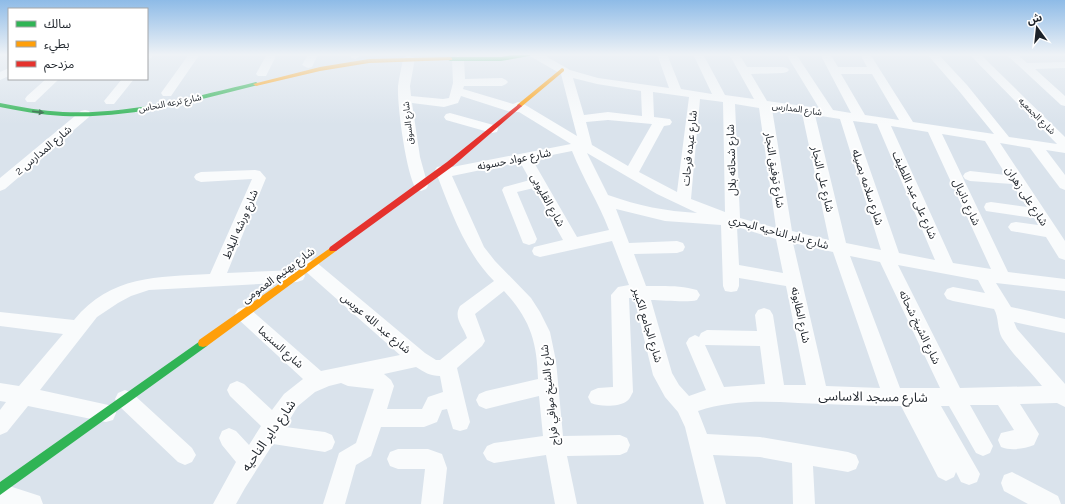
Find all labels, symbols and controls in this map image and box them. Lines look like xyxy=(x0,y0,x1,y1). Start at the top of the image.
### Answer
legend xyxy=(8,8,148,80)
north arrow xyxy=(1017,8,1057,48)
text: ش xyxy=(1026,11,1044,27)
text: سالك xyxy=(44,17,71,31)
text: بطيء xyxy=(44,37,70,54)
text: مزدحم xyxy=(44,57,74,73)
street label: شارع ترعه النحاس xyxy=(138,92,203,116)
street label: شارع الجمعيه xyxy=(1015,96,1057,138)
street label: شارع السوق xyxy=(401,101,417,145)
street label: شارع المدارس xyxy=(771,101,823,119)
one-way arrow xyxy=(32,109,44,115)
street label: شارع عبده فرحات xyxy=(679,109,701,187)
street label: شارع المدارس 2 xyxy=(12,123,75,179)
street label: شارع شحاته بلال xyxy=(724,124,740,196)
street label: شارع توفيق النجار xyxy=(761,130,787,210)
street label: شارع على النجار xyxy=(807,144,837,214)
street label: شارع عواد حسونه xyxy=(476,146,553,174)
street label: شارع سلامه بصيله xyxy=(848,147,886,228)
street label: شارع على عبد اللطيف xyxy=(888,149,940,242)
street label: شارع على زهران xyxy=(1002,164,1051,229)
street label: شارع القليوبى xyxy=(527,171,568,230)
street label: شارع دانيال xyxy=(949,177,983,228)
street label: شارع ورشه البلاط xyxy=(220,187,262,261)
street label: شارع داير الناحيه البحري xyxy=(727,213,831,255)
street label: شارع بهتيم العمومى xyxy=(239,244,319,308)
street label: شارع الجامع الكبير xyxy=(629,285,665,365)
street label: شارع الطابونه xyxy=(787,286,813,345)
street label: شارع الشيخ شحاته xyxy=(895,288,943,367)
street label: شارع عبد الله عويس xyxy=(337,290,414,357)
street label: شارع السنيما xyxy=(255,324,306,372)
street label: شارع الشيخ موافي فراج xyxy=(538,343,564,446)
street label: شارع مسجد الاساسى xyxy=(818,388,928,408)
street label: شارع داير الناحيه xyxy=(238,397,301,476)

